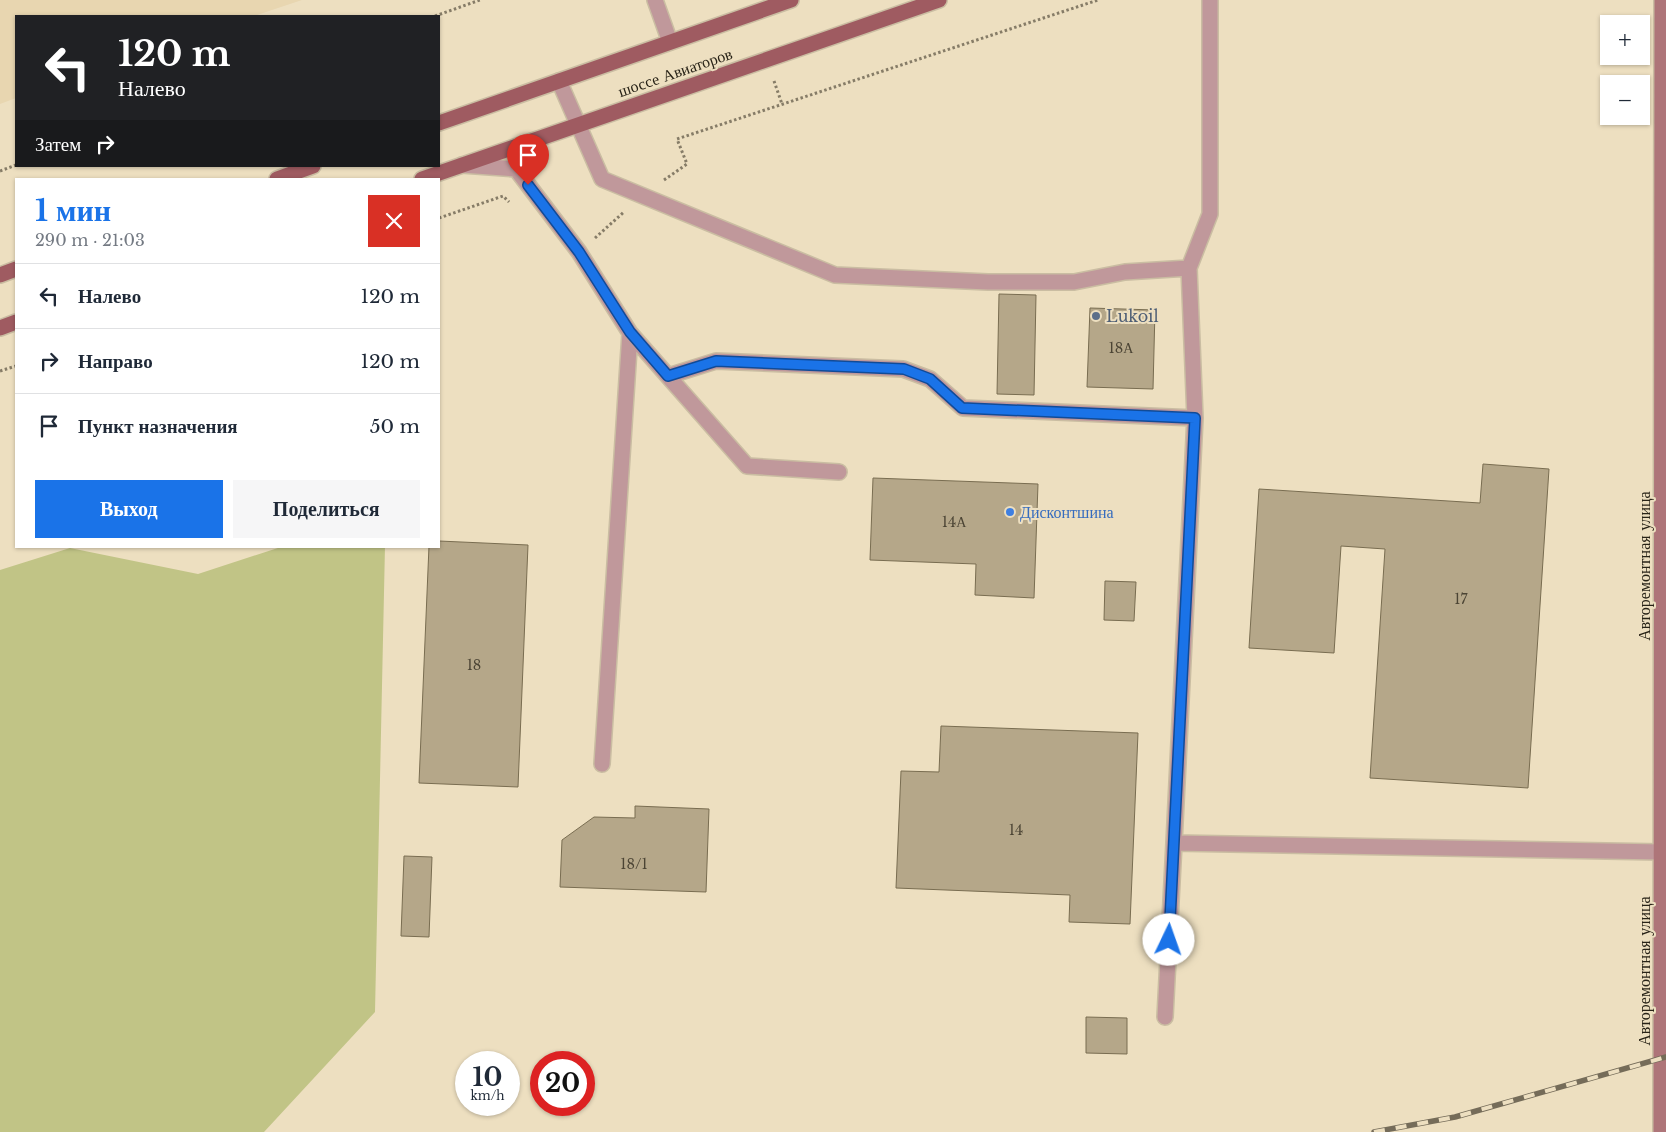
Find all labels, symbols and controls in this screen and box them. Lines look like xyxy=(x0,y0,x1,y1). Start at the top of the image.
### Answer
map controls xyxy=(1600,15,1650,125)
button: + xyxy=(1600,15,1650,65)
text: 120 m xyxy=(118,32,231,75)
icon: left xyxy=(35,35,100,100)
street label: шоссе Авиаторов xyxy=(615,43,735,101)
text: Налево xyxy=(118,75,186,102)
button: − xyxy=(1600,75,1650,125)
icon: right xyxy=(91,130,119,158)
text: Затем xyxy=(35,133,81,156)
pin xyxy=(507,134,549,185)
icon: arrive xyxy=(514,141,542,169)
text: 1 мин xyxy=(35,192,111,229)
button: close xyxy=(368,195,420,247)
text: 290 m · 21:03 xyxy=(35,230,145,250)
icon: left xyxy=(35,282,63,310)
text: Налево xyxy=(78,285,141,308)
text: 120 m xyxy=(360,285,420,308)
place label: Lukoil xyxy=(1106,306,1159,326)
marker: Lukoil xyxy=(1090,310,1102,322)
house number: 18А xyxy=(1109,339,1134,357)
icon: right xyxy=(35,347,63,375)
text: Направо xyxy=(78,350,153,373)
text: 120 m xyxy=(360,350,420,373)
icon: arrive xyxy=(35,412,63,440)
text: Пункт назначения xyxy=(78,415,238,438)
text: 50 m xyxy=(370,415,420,438)
button: Выход xyxy=(35,480,223,538)
button: Поделиться xyxy=(233,480,420,538)
street label: Авторемонтная улица xyxy=(1634,491,1654,641)
place label: Дисконтшина xyxy=(1020,502,1114,522)
marker: Дисконтшина xyxy=(1004,506,1016,518)
house number: 14А xyxy=(942,513,967,531)
house number: 17 xyxy=(1454,590,1469,608)
house number: 18 xyxy=(467,656,481,674)
house number: 14 xyxy=(1009,821,1023,839)
house number: 18/1 xyxy=(620,855,648,873)
street label: Авторемонтная улица xyxy=(1634,896,1654,1046)
position arrow xyxy=(1142,913,1194,965)
speed limit sign: 20 xyxy=(530,1051,595,1116)
text: 10 xyxy=(473,1062,502,1093)
text: km/h xyxy=(470,1088,505,1103)

